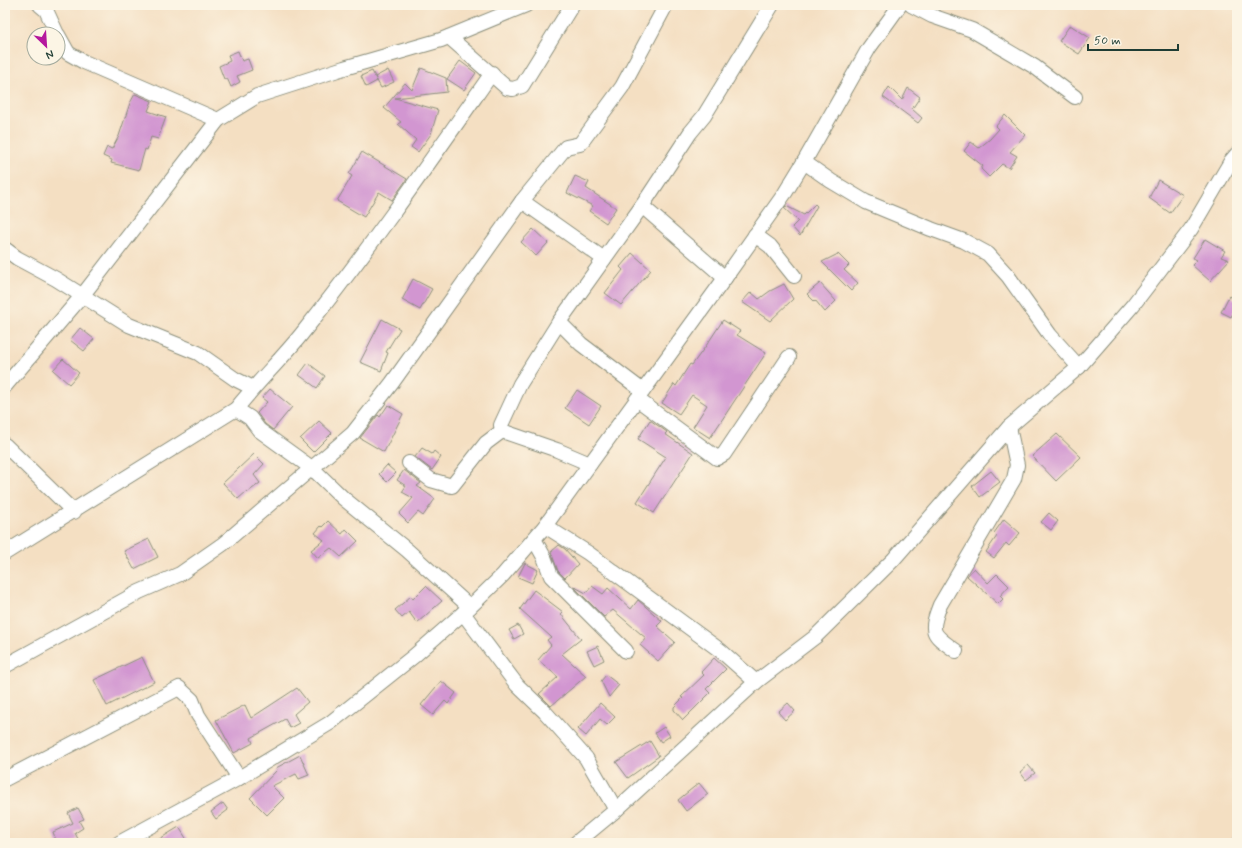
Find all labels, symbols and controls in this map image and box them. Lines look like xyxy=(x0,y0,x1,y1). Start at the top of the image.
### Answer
north arrow xyxy=(26,26,66,66)
scale bar xyxy=(1088,26,1178,52)
text: 50 m xyxy=(1094,33,1121,49)
text: N xyxy=(44,46,56,62)

